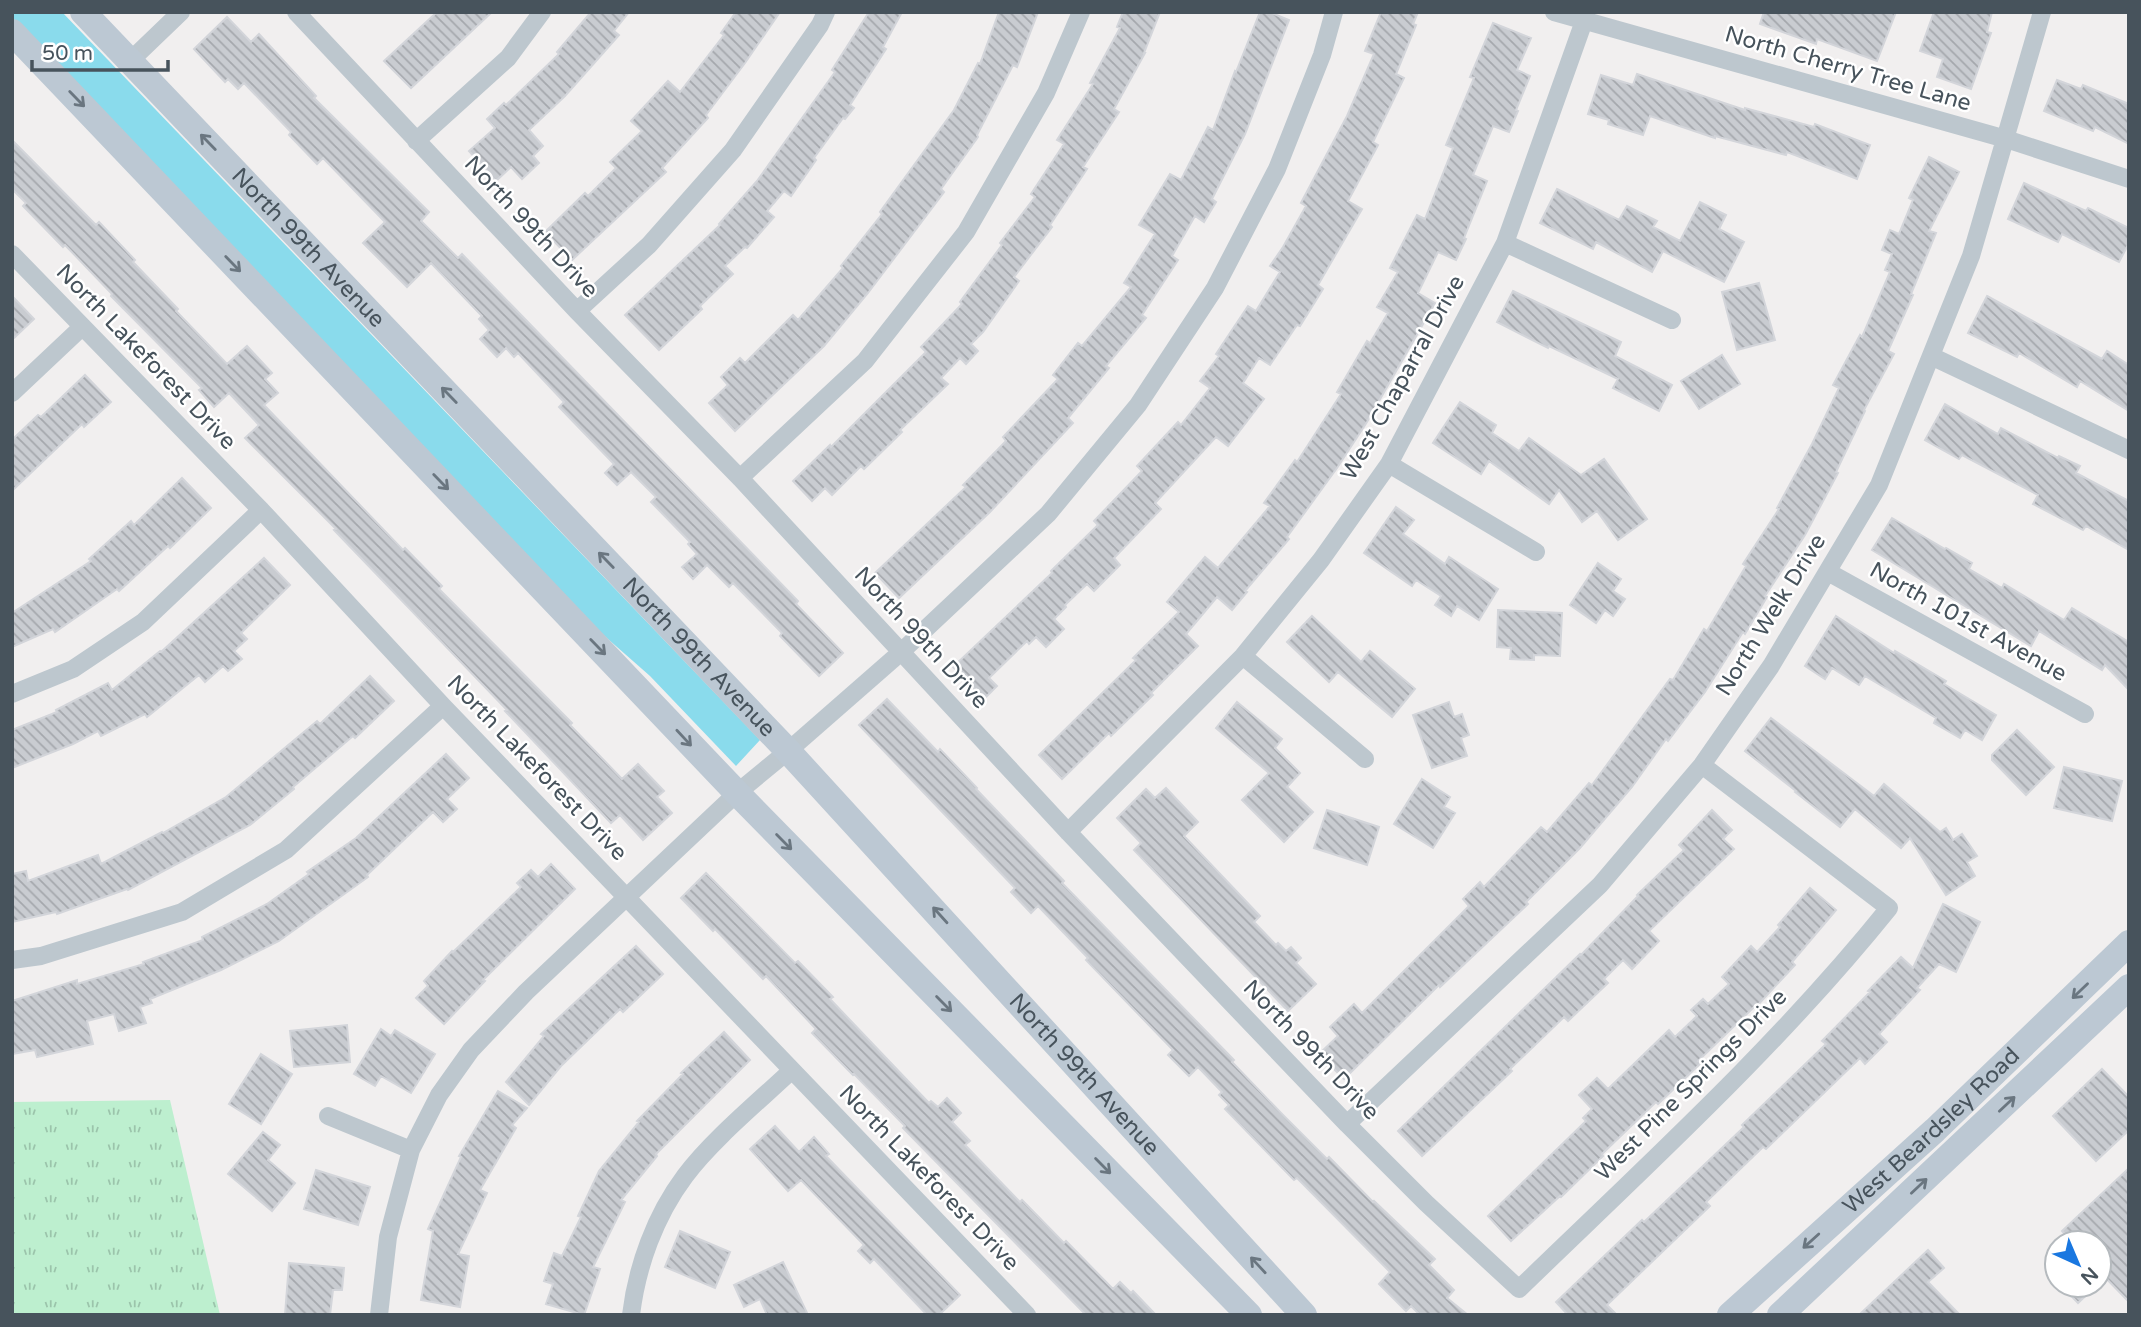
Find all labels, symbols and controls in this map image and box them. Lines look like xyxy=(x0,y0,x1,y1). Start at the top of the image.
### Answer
street label: North Cherry Tree Lane xyxy=(1722,20,1974,118)
scale bar xyxy=(32,28,168,72)
text: 50 m xyxy=(42,41,93,66)
one-way arrow xyxy=(68,90,85,107)
one-way arrow xyxy=(199,134,216,151)
street label: North 99th Drive xyxy=(458,150,604,304)
street label: North 99th Avenue xyxy=(225,162,391,333)
one-way arrow xyxy=(225,255,242,272)
street label: North Lakeforest Drive xyxy=(50,258,242,456)
street label: West Chaparral Drive xyxy=(1335,271,1471,485)
one-way arrow xyxy=(441,387,458,404)
one-way arrow xyxy=(432,473,449,490)
street label: North Welk Drive xyxy=(1710,529,1832,701)
one-way arrow xyxy=(598,551,614,569)
street label: North 101st Avenue xyxy=(1865,556,2071,688)
street label: North 99th Drive xyxy=(848,561,994,715)
street label: North 99th Avenue xyxy=(616,572,781,743)
one-way arrow xyxy=(589,638,606,655)
street label: North Lakeforest Drive xyxy=(441,669,633,867)
one-way arrow xyxy=(676,729,692,747)
one-way arrow xyxy=(776,833,793,850)
one-way arrow xyxy=(932,907,948,925)
street label: North 99th Drive xyxy=(1237,974,1385,1126)
one-way arrow xyxy=(2071,982,2088,999)
street label: West Pine Springs Drive xyxy=(1589,983,1793,1187)
street label: North 99th Avenue xyxy=(1003,988,1165,1161)
one-way arrow xyxy=(935,995,952,1012)
street label: West Beardsley Road xyxy=(1837,1042,2026,1220)
street label: North Lakeforest Drive xyxy=(833,1079,1025,1277)
one-way arrow xyxy=(1998,1096,2016,1112)
one-way arrow xyxy=(1095,1158,1112,1175)
one-way arrow xyxy=(1910,1178,1928,1194)
north arrow xyxy=(2043,1229,2113,1299)
one-way arrow xyxy=(1803,1233,1820,1250)
one-way arrow xyxy=(1250,1256,1266,1274)
text: N xyxy=(2076,1262,2102,1289)

